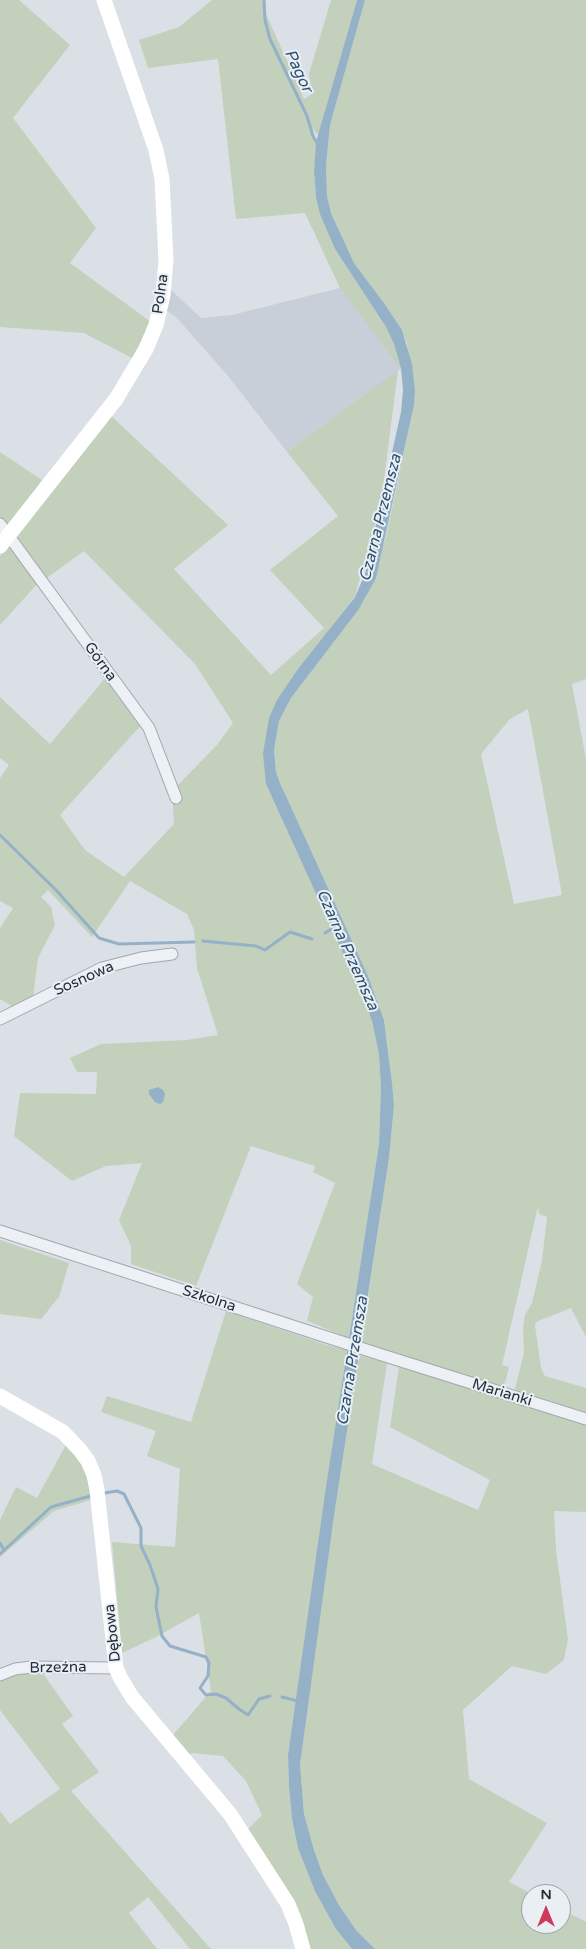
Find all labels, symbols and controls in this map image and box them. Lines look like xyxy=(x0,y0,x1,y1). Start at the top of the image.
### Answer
water label: Pagor xyxy=(280,46,316,96)
street label: Polna xyxy=(149,273,173,315)
water label: Czarna Przemsza xyxy=(356,453,406,583)
street label: Górna xyxy=(80,639,120,685)
water label: Czarna Przemsza xyxy=(312,887,382,1013)
street label: Sosnowa xyxy=(51,958,117,1000)
street label: Szkolna xyxy=(180,1282,238,1316)
water label: Czarna Przemsza xyxy=(333,1295,373,1427)
street label: Marianki xyxy=(470,1375,534,1411)
street label: Dębowa xyxy=(101,1603,125,1663)
street label: Brzeźna xyxy=(29,1659,87,1677)
north arrow xyxy=(521,1884,571,1934)
text: N xyxy=(540,1886,552,1903)

